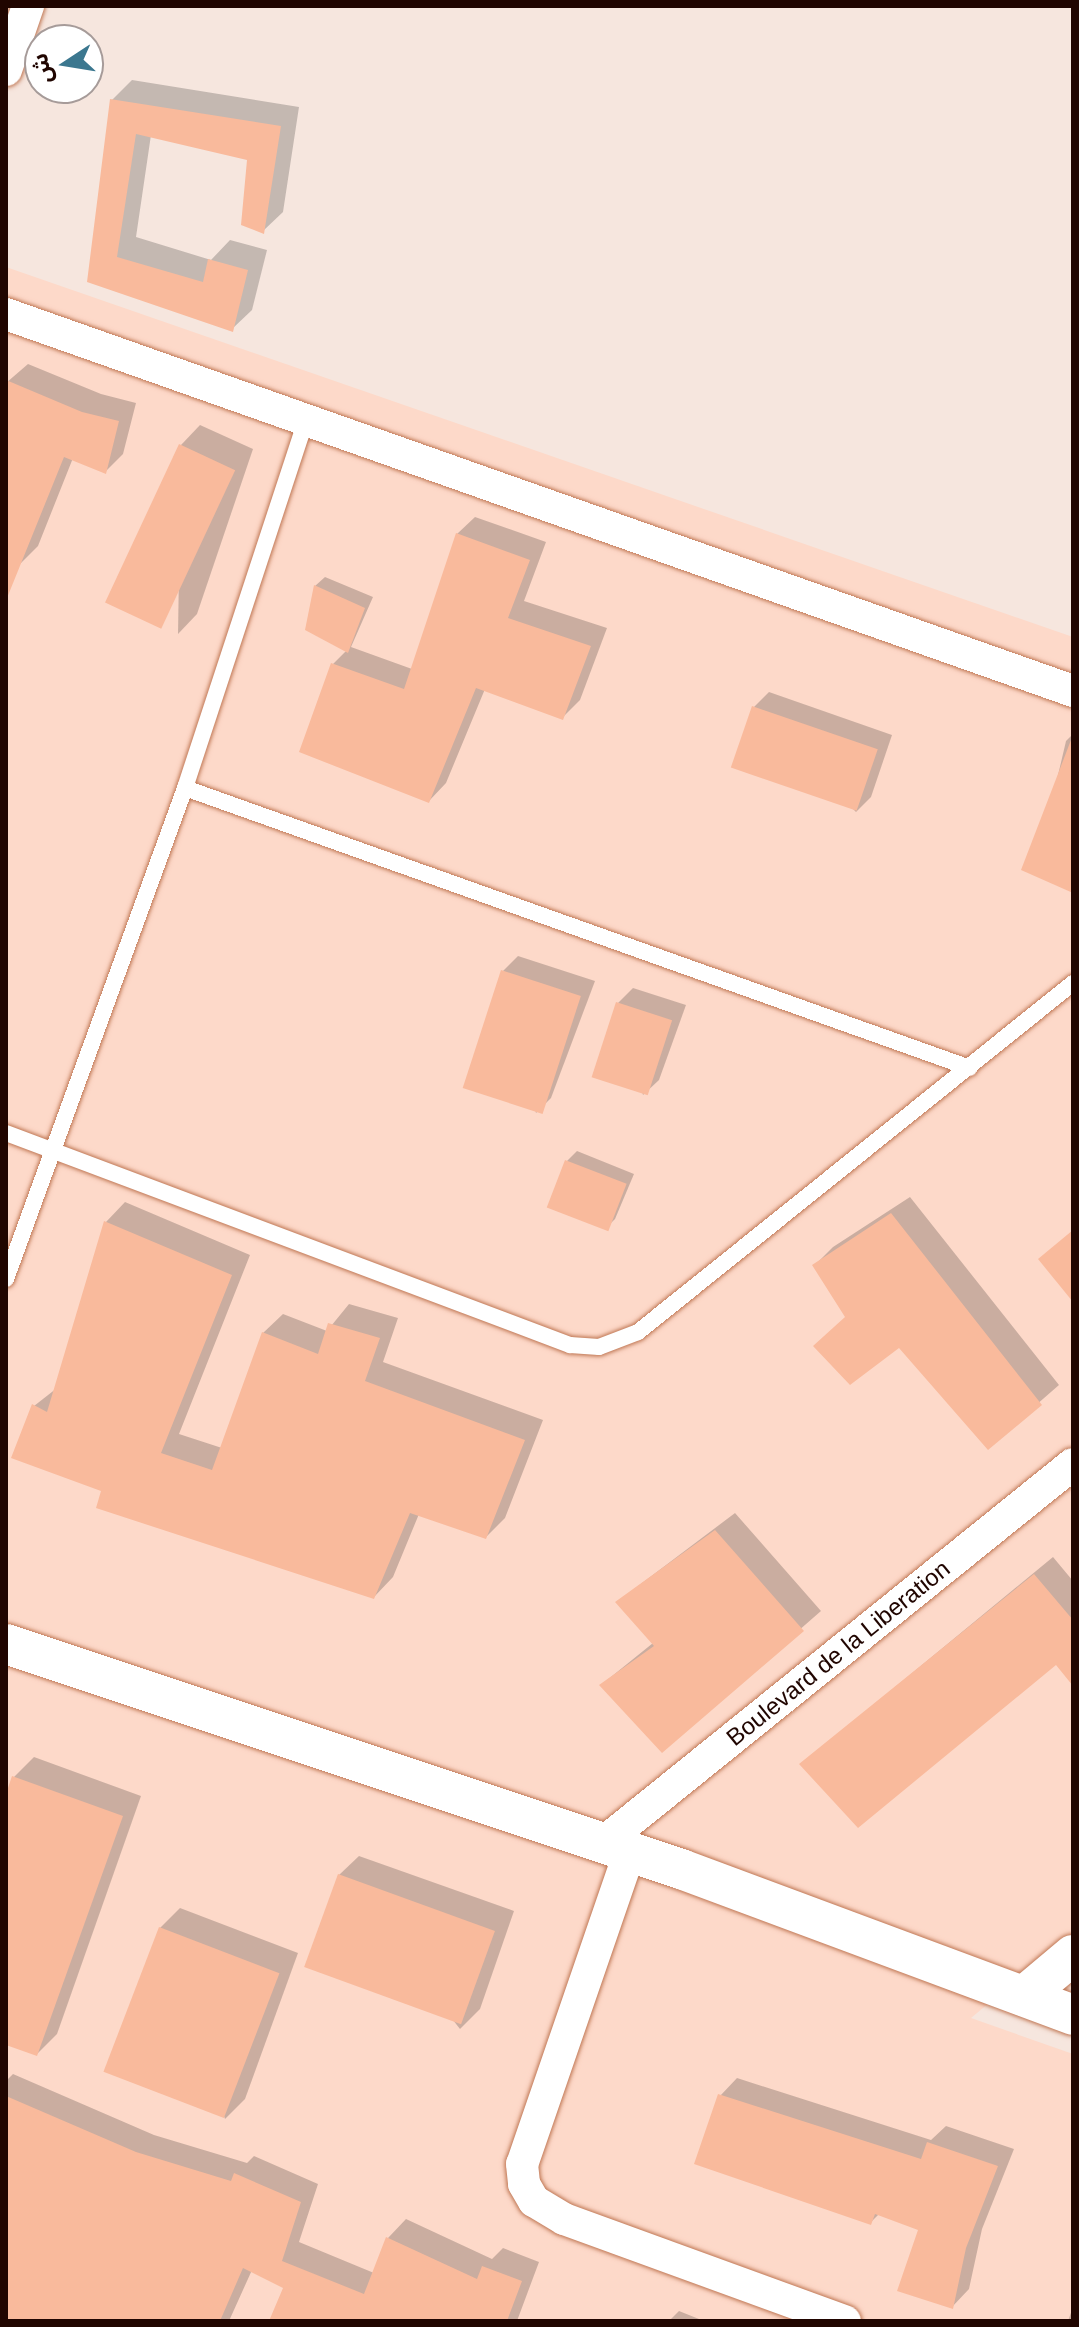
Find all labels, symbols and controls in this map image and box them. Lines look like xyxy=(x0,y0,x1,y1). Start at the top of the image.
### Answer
north arrow xyxy=(24,24,104,104)
text: ش xyxy=(27,51,57,86)
street label: Boulevard de la Liberation xyxy=(721,1554,955,1752)

